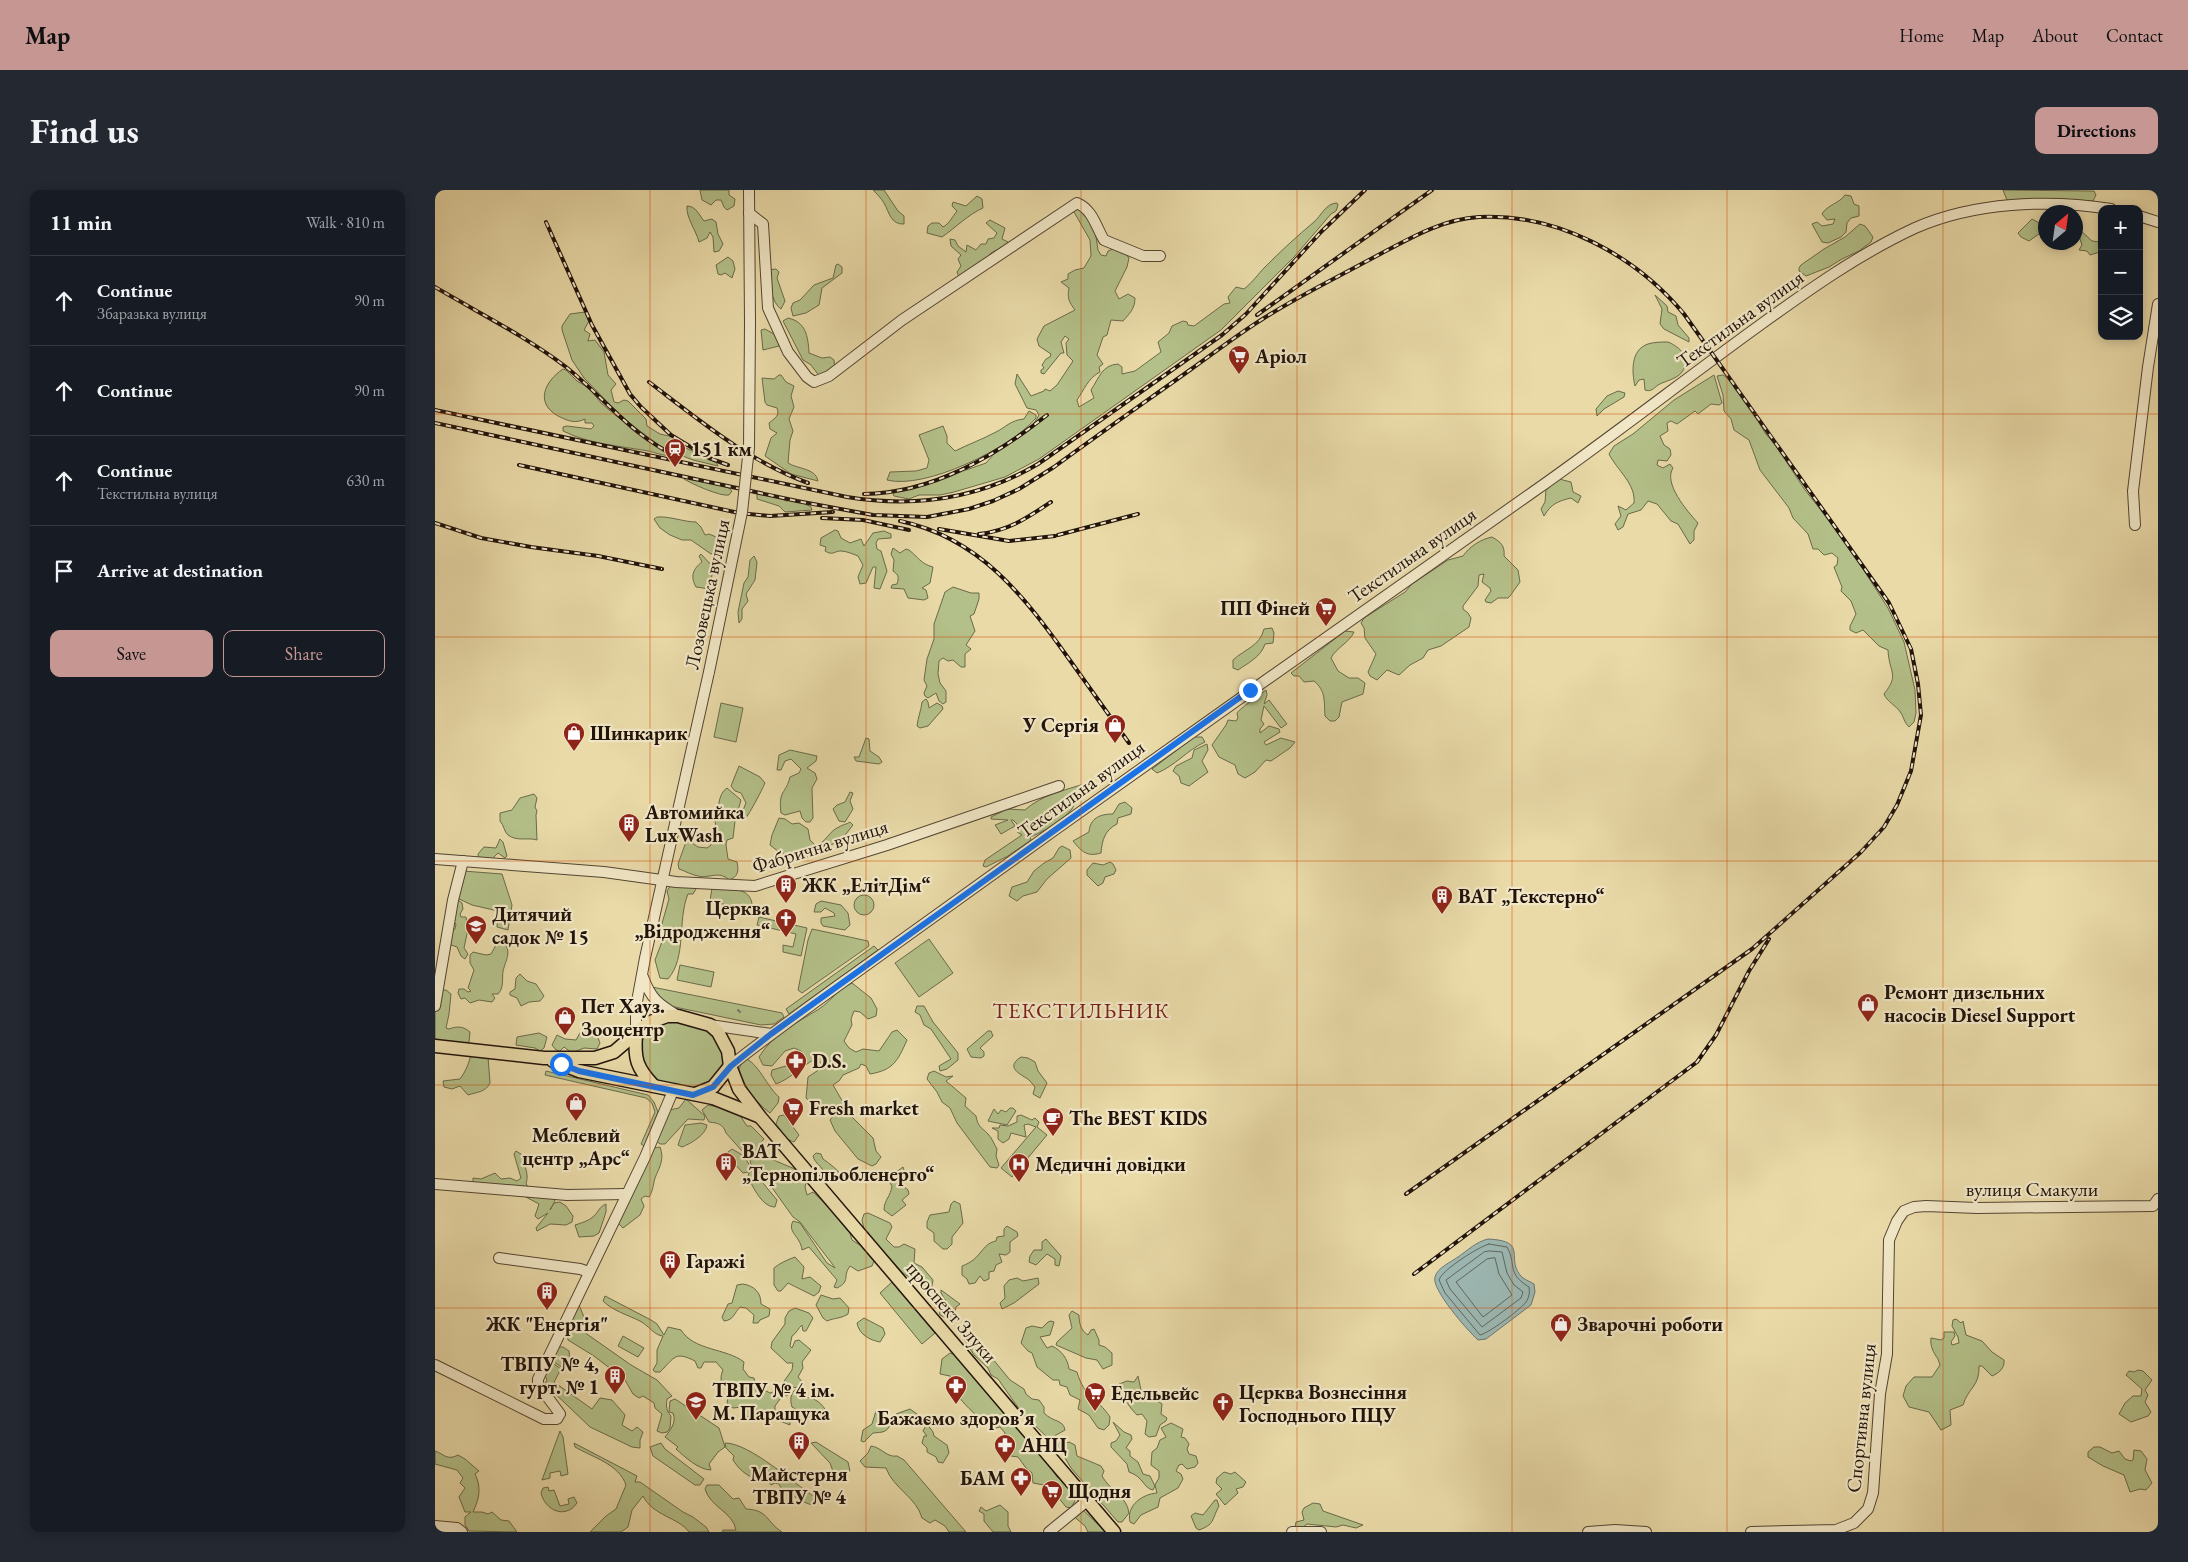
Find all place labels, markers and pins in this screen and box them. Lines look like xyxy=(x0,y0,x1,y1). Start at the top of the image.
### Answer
place label: Аріол xyxy=(1254,343,1307,369)
supermarket icon: Аріол xyxy=(1227,344,1251,375)
place label: 151 км xyxy=(691,436,753,462)
station icon: 151 км xyxy=(663,437,687,468)
place label: ПП Фіней xyxy=(1220,595,1310,621)
supermarket icon: ПП Фіней xyxy=(1314,596,1338,627)
place label: У Сергія xyxy=(1022,712,1099,738)
shop icon: У Сергія xyxy=(1103,713,1127,744)
place label: Шинкарик xyxy=(590,720,688,746)
shop icon: Шинкарик xyxy=(562,721,586,752)
place label: Автомийка LuxWash xyxy=(644,799,745,848)
building icon: Автомийка LuxWash xyxy=(617,812,641,843)
place label: ЖК „ЕлітДім“ xyxy=(801,872,931,898)
building icon: ЖК „ЕлітДім“ xyxy=(774,873,798,904)
place label: ВАТ „Текстерно“ xyxy=(1458,883,1605,909)
building icon: ВАТ „Текстерно“ xyxy=(1430,884,1454,915)
place label: Церква „Відродження“ xyxy=(635,895,770,944)
place label: Дитячий садок № 15 xyxy=(492,901,589,950)
church icon: Церква „Відродження“ xyxy=(774,907,798,938)
school or university icon: Дитячий садок № 15 xyxy=(464,914,488,945)
place label: Ремонт дизельних насосів Diesel Support xyxy=(1884,979,2076,1028)
shop icon: Ремонт дизельних насосів Diesel Support xyxy=(1856,992,1880,1023)
place label: Пет Хауз. Зооцентр xyxy=(581,993,665,1042)
shop icon: Пет Хауз. Зооцентр xyxy=(553,1005,577,1036)
place label: D.S. xyxy=(812,1048,847,1074)
pharmacy icon: D.S. xyxy=(784,1049,808,1080)
shop icon: Меблевий центр „Арс“ xyxy=(564,1091,588,1122)
place label: Fresh market xyxy=(809,1095,919,1121)
supermarket icon: Fresh market xyxy=(781,1096,805,1127)
place label: The BEST KIDS xyxy=(1069,1105,1208,1131)
cafe icon: The BEST KIDS xyxy=(1041,1106,1065,1137)
place label: Меблевий центр „Арс“ xyxy=(522,1122,630,1171)
place label: ВАТ „Тернопільобленерго“ xyxy=(742,1138,935,1187)
building icon: ВАТ „Тернопільобленерго“ xyxy=(714,1151,738,1182)
place label: Медичні довідки xyxy=(1035,1151,1186,1177)
hospital icon: Медичні довідки xyxy=(1007,1152,1031,1183)
place label: Гаражі xyxy=(686,1248,745,1274)
building icon: Гаражі xyxy=(658,1249,682,1280)
building icon: ЖК "Енергія" xyxy=(535,1280,559,1311)
place label: ЖК "Енергія" xyxy=(485,1311,608,1337)
place label: Зварочні роботи xyxy=(1577,1311,1723,1337)
shop icon: Зварочні роботи xyxy=(1549,1312,1573,1343)
place label: ТВПУ № 4, гурт. № 1 xyxy=(500,1351,599,1400)
building icon: ТВПУ № 4, гурт. № 1 xyxy=(603,1364,627,1395)
pharmacy icon: Бажаємо здоровʼя xyxy=(944,1374,968,1405)
place label: ТВПУ № 4 ім. М. Паращука xyxy=(712,1377,835,1426)
place label: Церква Вознесіння Господнього ПЦУ xyxy=(1239,1379,1407,1428)
place label: Едельвейс xyxy=(1111,1380,1199,1406)
supermarket icon: Едельвейс xyxy=(1083,1381,1107,1412)
school or university icon: ТВПУ № 4 ім. М. Паращука xyxy=(684,1390,708,1421)
church icon: Церква Вознесіння Господнього ПЦУ xyxy=(1211,1391,1235,1422)
place label: Бажаємо здоровʼя xyxy=(877,1405,1035,1431)
building icon: Майстерня ТВПУ № 4 xyxy=(787,1430,811,1461)
place label: АНЦ xyxy=(1020,1432,1067,1458)
pharmacy icon: АНЦ xyxy=(993,1433,1017,1464)
place label: Майстерня ТВПУ № 4 xyxy=(750,1461,848,1510)
place label: БАМ xyxy=(960,1465,1005,1491)
pharmacy icon: БАМ xyxy=(1009,1466,1033,1497)
place label: Щодня xyxy=(1068,1478,1132,1504)
supermarket icon: Щодня xyxy=(1040,1479,1064,1510)

